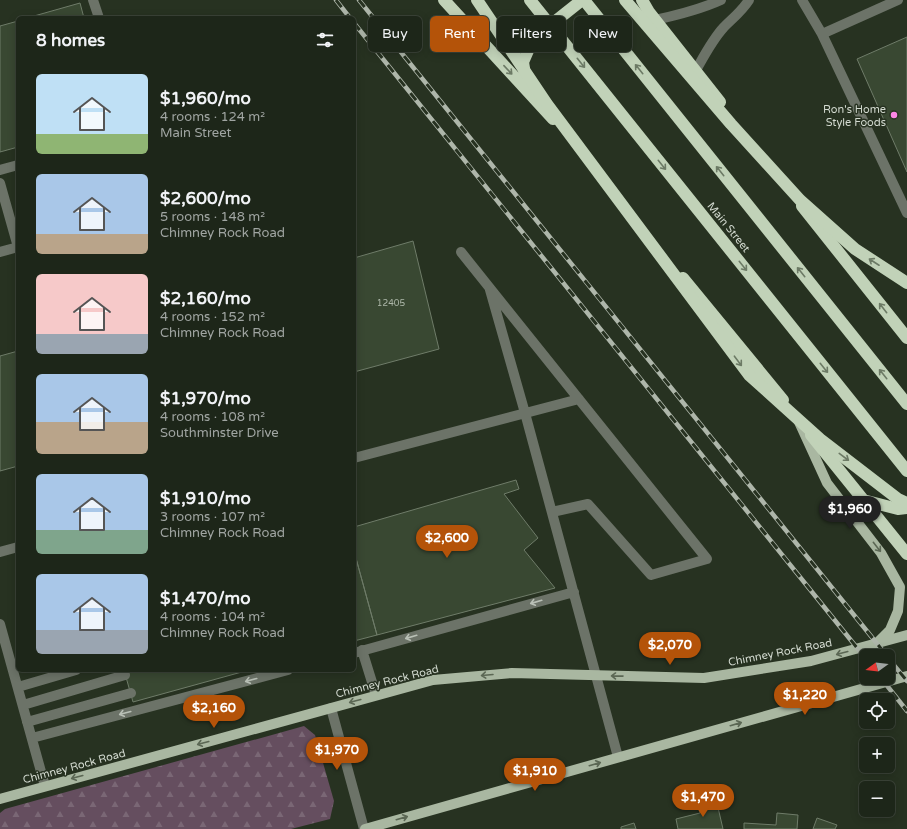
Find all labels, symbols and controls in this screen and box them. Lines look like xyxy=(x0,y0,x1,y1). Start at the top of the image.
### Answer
chip: Buy xyxy=(368,16,422,52)
chip: Rent xyxy=(430,16,489,52)
chip: Filters xyxy=(497,16,566,52)
chip: New xyxy=(574,16,632,52)
icon: filters xyxy=(314,29,336,51)
text: 8 homes xyxy=(36,30,105,51)
one-way arrow xyxy=(576,58,585,69)
one-way arrow xyxy=(635,64,644,74)
one-way arrow xyxy=(503,65,513,75)
text: $1,960/mo xyxy=(160,88,251,109)
icon: home xyxy=(68,90,116,138)
place label: Ron's Home Style Foods xyxy=(823,103,886,129)
text: 4 rooms · 124 m² xyxy=(160,109,265,125)
marker: Ron's Home Style Foods xyxy=(889,110,899,120)
text: Main Street xyxy=(160,125,232,141)
one-way arrow xyxy=(658,159,666,170)
one-way arrow xyxy=(716,165,725,176)
text: $2,600/mo xyxy=(160,188,251,209)
icon: home xyxy=(68,190,116,238)
street label: Main Street xyxy=(705,200,753,255)
text: 5 rooms · 148 m² xyxy=(160,209,265,225)
text: Chimney Rock Road xyxy=(160,225,285,241)
one-way arrow xyxy=(869,258,880,266)
one-way arrow xyxy=(739,261,748,272)
one-way arrow xyxy=(797,267,806,278)
text: $2,160/mo xyxy=(160,288,251,309)
icon: home xyxy=(68,290,116,338)
house number: 12405 xyxy=(377,298,405,309)
one-way arrow xyxy=(878,302,887,313)
text: 4 rooms · 152 m² xyxy=(160,309,265,325)
text: Chimney Rock Road xyxy=(160,325,285,341)
one-way arrow xyxy=(734,355,742,366)
one-way arrow xyxy=(820,362,829,373)
one-way arrow xyxy=(878,368,887,379)
text: $1,970/mo xyxy=(160,388,251,409)
icon: home xyxy=(68,390,116,438)
text: 4 rooms · 108 m² xyxy=(160,409,265,425)
text: Southminster Drive xyxy=(160,425,279,441)
one-way arrow xyxy=(838,453,849,462)
text: $1,910/mo xyxy=(160,488,251,509)
icon: home xyxy=(68,490,116,538)
pin: $1,960 xyxy=(817,496,883,530)
text: $1,960 xyxy=(828,501,872,517)
text: 3 rooms · 107 m² xyxy=(160,509,265,525)
text: Chimney Rock Road xyxy=(160,525,285,541)
pin: $2,600 xyxy=(414,525,480,559)
text: $2,600 xyxy=(425,530,469,546)
one-way arrow xyxy=(873,542,882,553)
text: $1,470/mo xyxy=(160,588,250,609)
icon: home xyxy=(68,590,116,638)
one-way arrow xyxy=(530,599,543,606)
text: 4 rooms · 104 m² xyxy=(160,609,265,625)
text: Chimney Rock Road xyxy=(160,625,285,641)
pin: $2,070 xyxy=(637,632,703,666)
one-way arrow xyxy=(404,634,417,641)
street label: Chimney Rock Road xyxy=(727,636,833,669)
text: $2,070 xyxy=(648,637,692,653)
one-way arrow xyxy=(836,649,849,657)
north arrow xyxy=(859,649,895,685)
map controls xyxy=(859,649,895,817)
street label: Chimney Rock Road xyxy=(334,662,440,701)
one-way arrow xyxy=(481,672,494,679)
one-way arrow xyxy=(611,672,624,680)
one-way arrow xyxy=(244,677,257,684)
pin: $1,220 xyxy=(772,682,838,716)
text: $1,220 xyxy=(783,687,827,703)
button: locate xyxy=(859,693,895,729)
pin: $2,160 xyxy=(181,695,247,729)
one-way arrow xyxy=(349,698,362,705)
text: $2,160 xyxy=(192,700,236,716)
one-way arrow xyxy=(119,710,132,717)
one-way arrow xyxy=(729,720,742,727)
pin: $1,970 xyxy=(304,737,370,771)
button: + xyxy=(859,737,895,773)
one-way arrow xyxy=(196,740,209,747)
text: $1,970 xyxy=(315,742,359,758)
street label: Chimney Rock Road xyxy=(21,747,127,786)
pin: $1,910 xyxy=(502,758,568,792)
one-way arrow xyxy=(588,760,601,767)
text: $1,910 xyxy=(513,763,557,779)
one-way arrow xyxy=(71,774,84,782)
button: − xyxy=(859,781,895,817)
pin: $1,470 xyxy=(670,784,736,818)
text: $1,470 xyxy=(681,789,725,805)
one-way arrow xyxy=(396,814,409,821)

